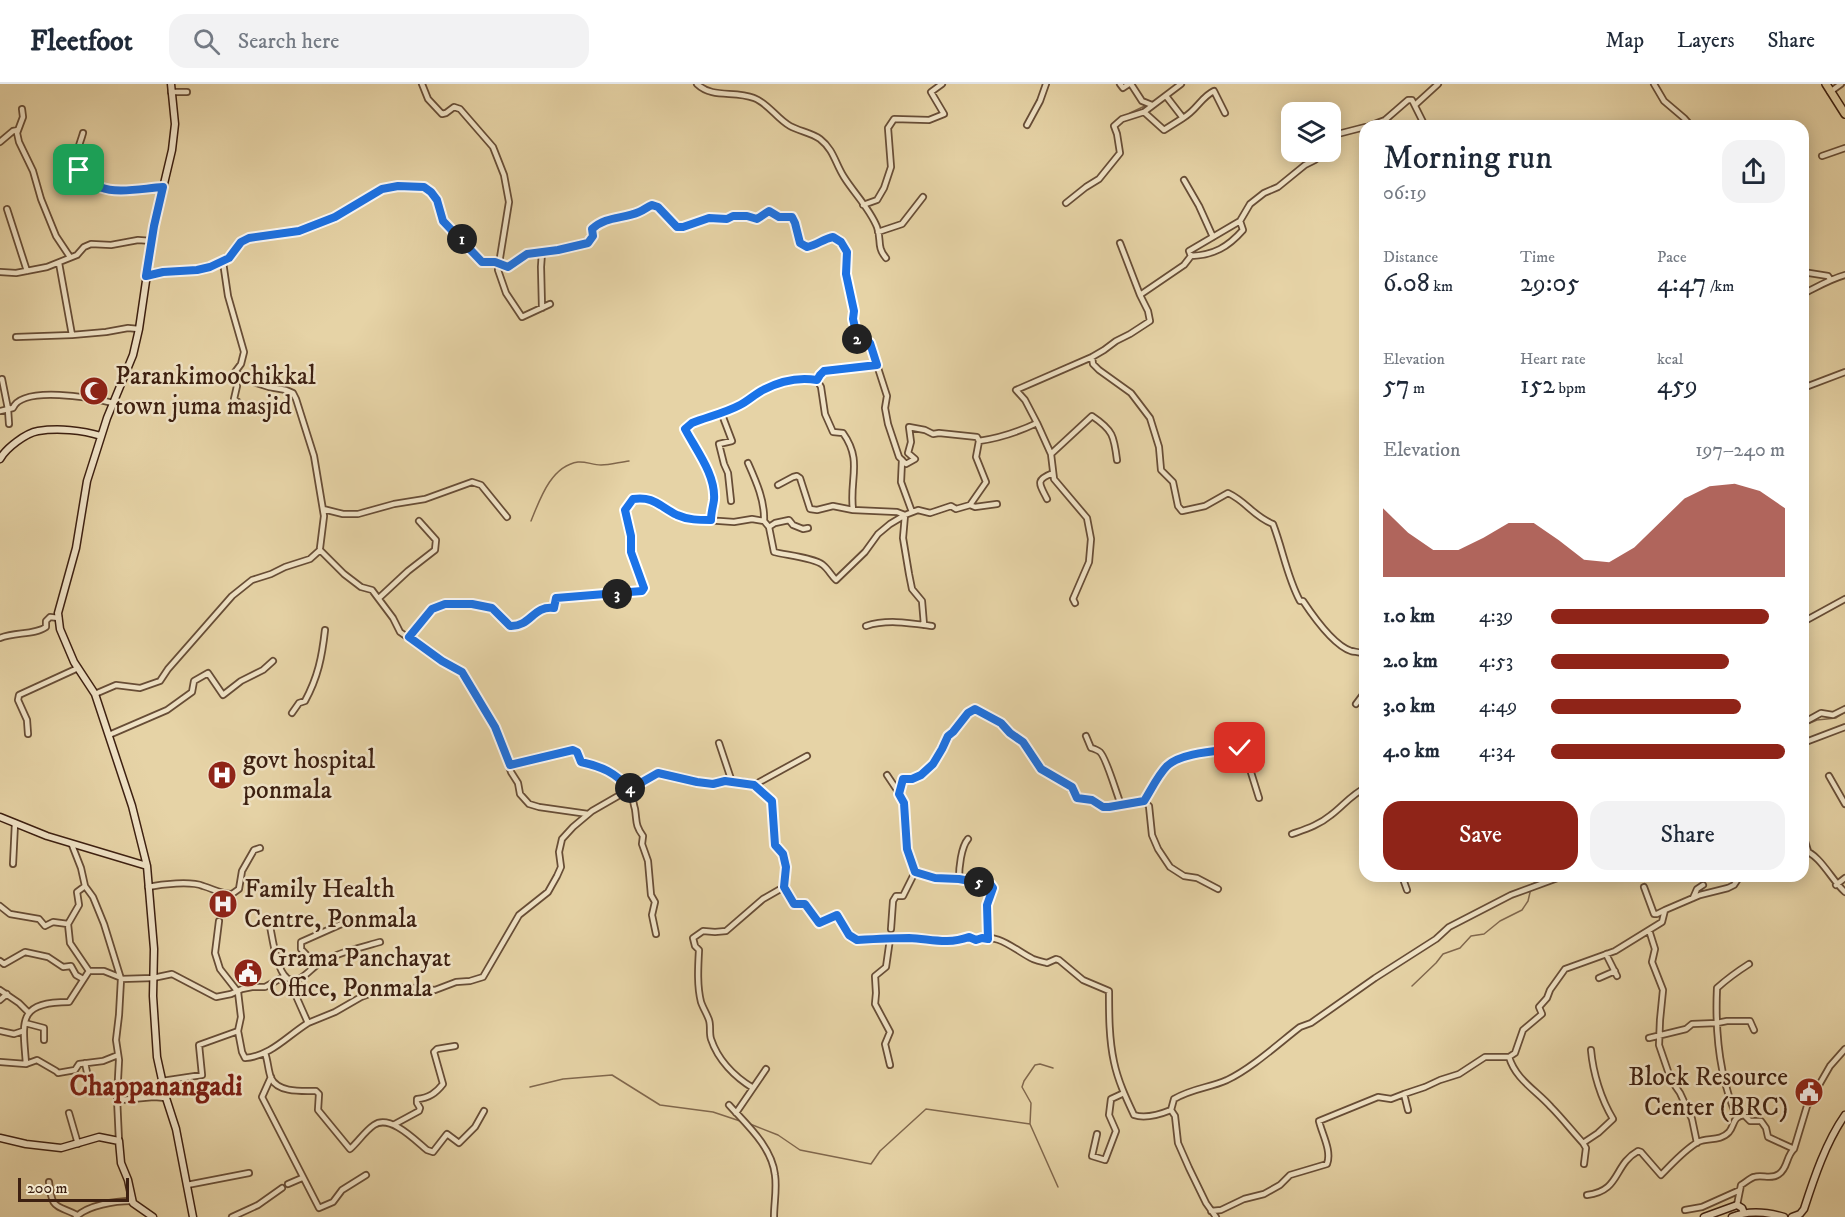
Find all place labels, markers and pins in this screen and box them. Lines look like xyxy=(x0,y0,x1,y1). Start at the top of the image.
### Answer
pin xyxy=(53,144,104,195)
pin: 1 xyxy=(447,224,477,254)
pin: 2 xyxy=(842,324,872,354)
place label: Parankimoochikkal town juma masjid xyxy=(115,360,316,423)
mosque icon: Parankimoochikkal town juma masjid xyxy=(78,375,110,407)
pin: 3 xyxy=(602,579,632,609)
pin xyxy=(1214,722,1265,773)
place label: govt hospital ponmala xyxy=(242,744,376,807)
hospital icon: govt hospital ponmala xyxy=(206,759,238,791)
pin: 4 xyxy=(615,773,645,803)
pin: 5 xyxy=(964,867,994,897)
place label: Family Health Centre, Ponmala xyxy=(244,873,417,936)
hospital icon: Family Health Centre, Ponmala xyxy=(207,888,239,920)
place label: Grama Panchayat Office, Ponmala xyxy=(269,942,451,1005)
public building icon: Grama Panchayat Office, Ponmala xyxy=(232,957,264,989)
place label: Block Resource Center (BRC) xyxy=(1628,1061,1788,1124)
public building icon: Block Resource Center (BRC) xyxy=(1793,1076,1825,1108)

